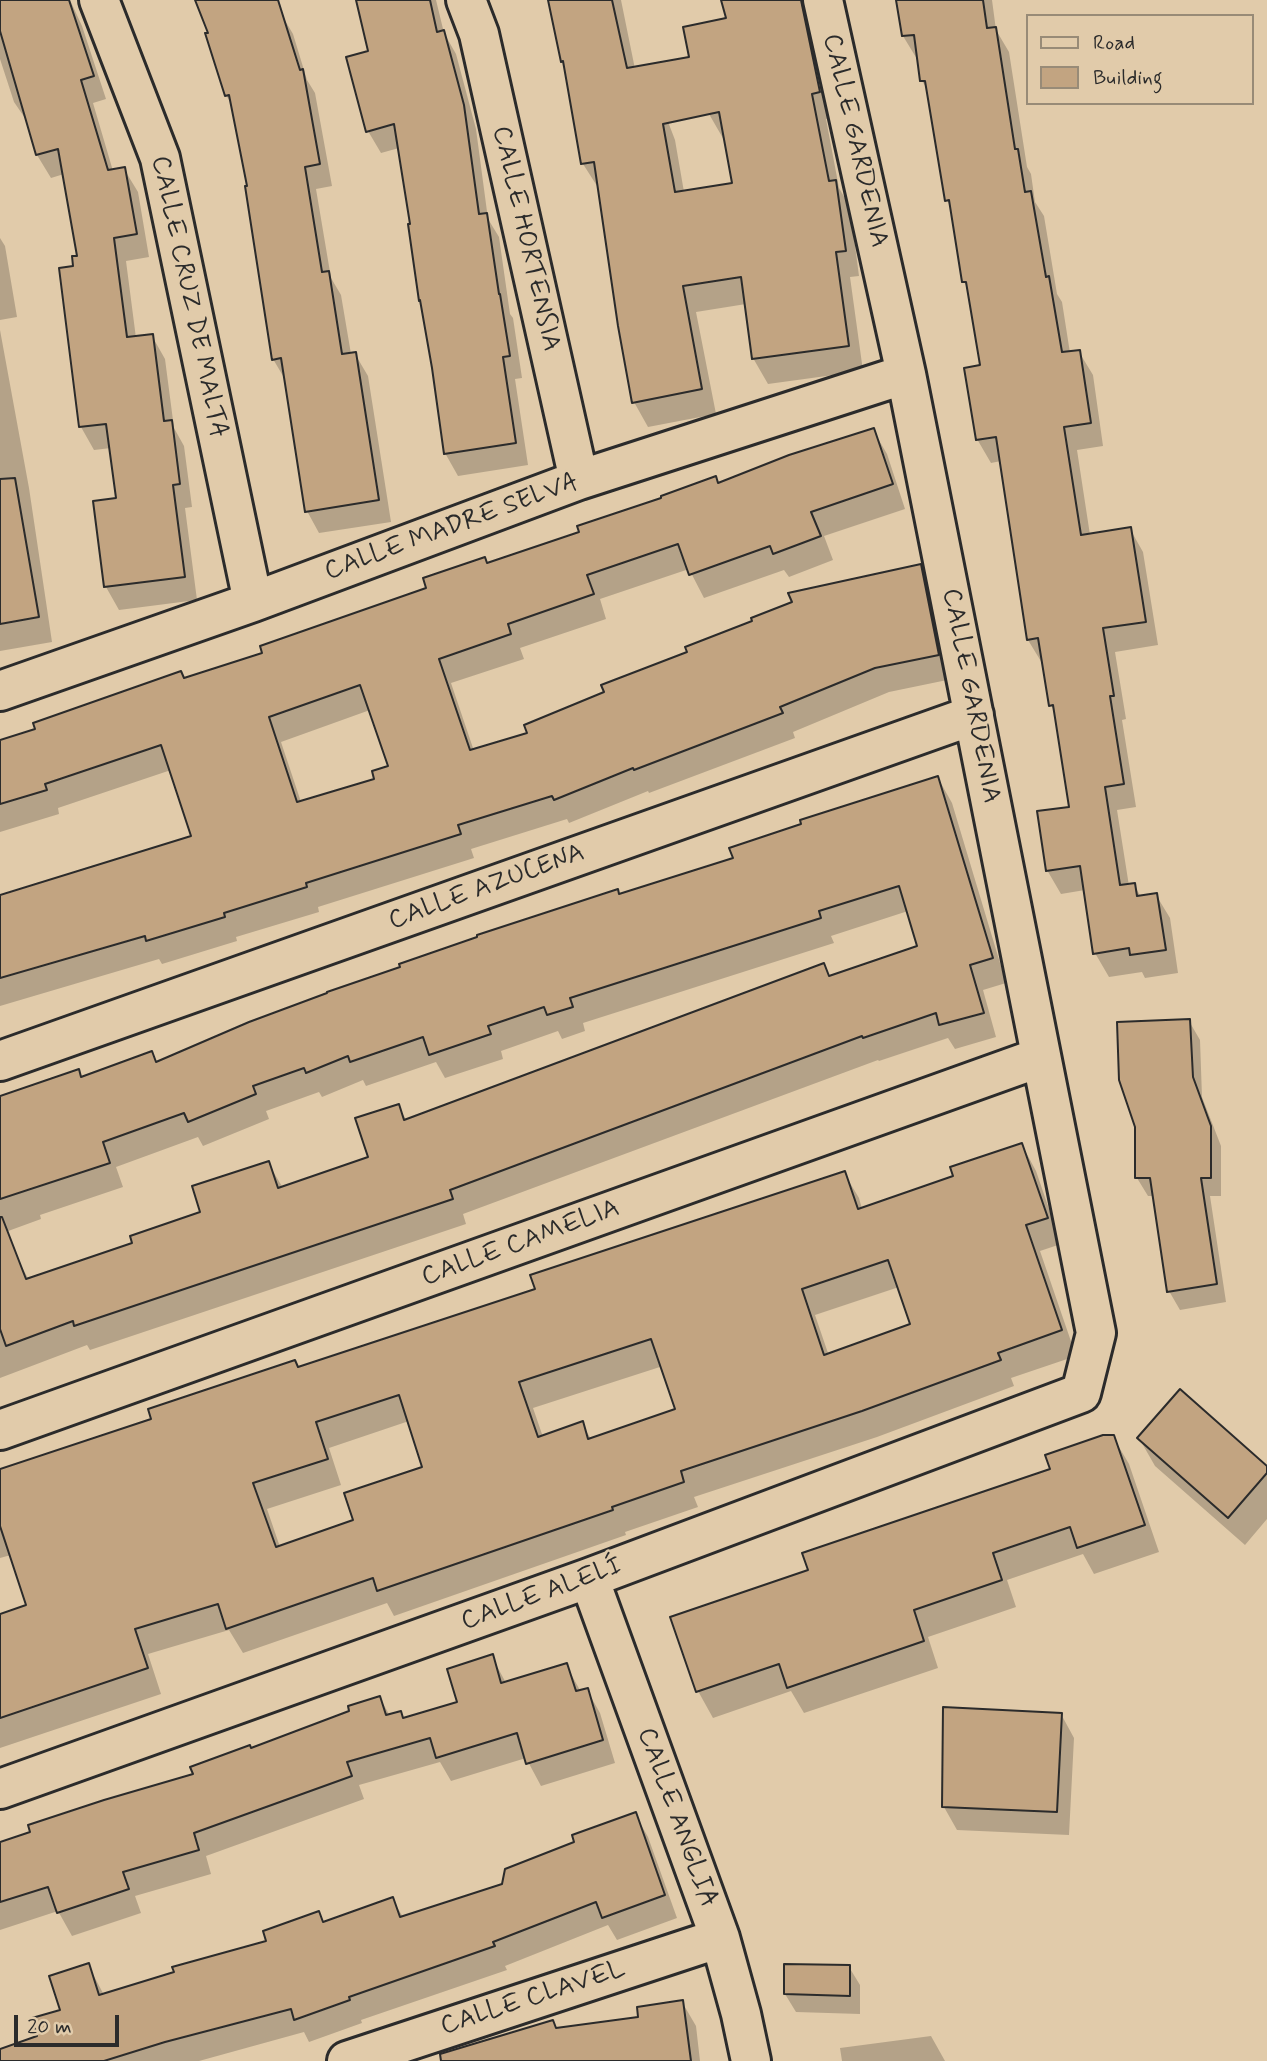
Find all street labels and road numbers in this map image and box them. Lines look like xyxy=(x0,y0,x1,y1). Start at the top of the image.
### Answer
street label: CALLE GARDENIA xyxy=(814,31,894,251)
street label: CALLE HORTENSIA xyxy=(484,123,566,355)
street label: CALLE CRUZ DE MALTA xyxy=(143,153,233,441)
street label: CALLE MADRE SELVA xyxy=(321,467,583,589)
street label: CALLE GARDENIA xyxy=(934,586,1006,806)
street label: CALLE AZUCENA xyxy=(385,838,589,938)
street label: CALLE CAMELIA xyxy=(418,1194,624,1294)
street label: CALLE ALELÍ xyxy=(457,1551,627,1639)
street label: CALLE ANGLIA xyxy=(629,1724,723,1912)
street label: CALLE CLAVEL xyxy=(437,1955,629,2043)

